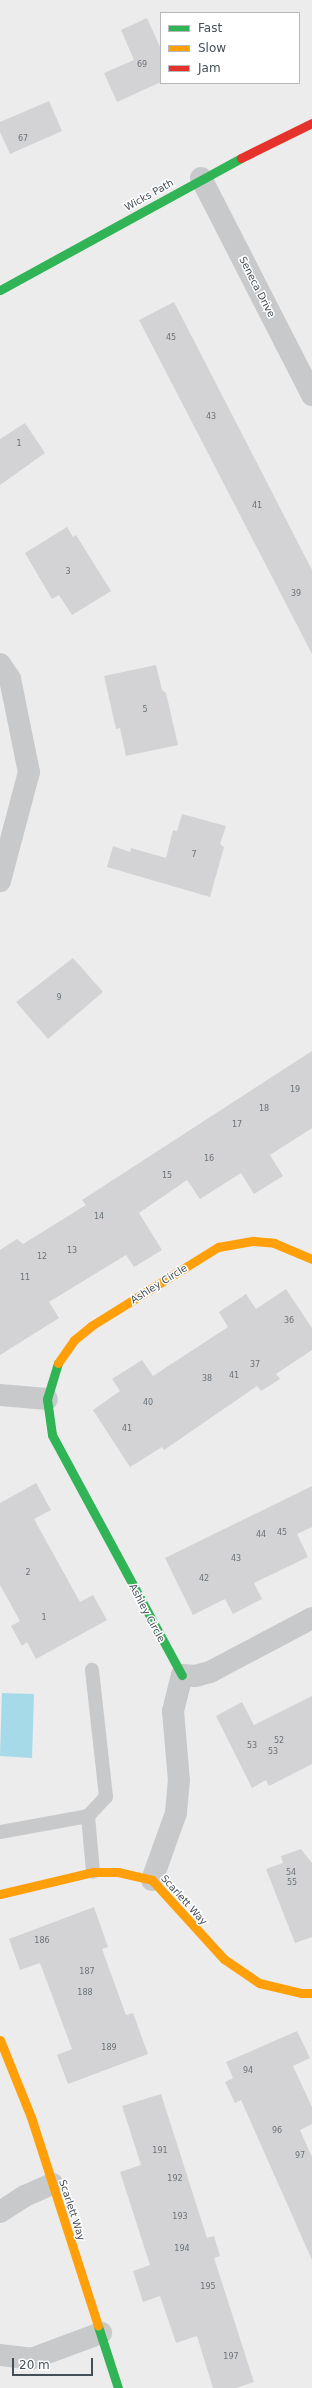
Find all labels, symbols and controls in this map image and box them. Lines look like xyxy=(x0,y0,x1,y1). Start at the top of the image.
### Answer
legend xyxy=(160,12,300,84)
text: Fast xyxy=(198,21,222,35)
text: Slow xyxy=(198,41,226,55)
house number: 69 xyxy=(137,60,147,70)
text: Jam xyxy=(198,61,221,75)
house number: 67 xyxy=(18,134,28,144)
street label: Wicks Path xyxy=(122,177,176,213)
street label: Seneca Drive xyxy=(237,255,277,319)
house number: 45 xyxy=(166,333,176,343)
house number: 43 xyxy=(206,412,216,422)
house number: 1 xyxy=(16,439,22,449)
house number: 41 xyxy=(252,501,262,511)
house number: 3 xyxy=(65,567,71,577)
house number: 39 xyxy=(291,589,301,599)
house number: 5 xyxy=(142,705,148,715)
house number: 7 xyxy=(191,850,197,860)
house number: 9 xyxy=(56,993,62,1003)
house number: 19 xyxy=(290,1085,300,1095)
house number: 18 xyxy=(259,1104,269,1114)
house number: 17 xyxy=(232,1120,242,1130)
house number: 16 xyxy=(204,1154,214,1164)
house number: 15 xyxy=(162,1171,172,1181)
house number: 14 xyxy=(94,1212,104,1222)
house number: 13 xyxy=(67,1246,77,1256)
house number: 12 xyxy=(37,1252,47,1262)
street label: Ashley Circle xyxy=(128,1262,190,1306)
house number: 11 xyxy=(20,1273,30,1283)
house number: 36 xyxy=(284,1316,294,1326)
house number: 37 xyxy=(250,1360,260,1370)
house number: 41 xyxy=(229,1371,239,1381)
house number: 38 xyxy=(202,1374,212,1384)
house number: 40 xyxy=(143,1398,153,1408)
house number: 41 xyxy=(122,1424,132,1434)
house number: 45 xyxy=(277,1528,287,1538)
house number: 44 xyxy=(256,1530,266,1540)
house number: 43 xyxy=(231,1554,241,1564)
house number: 2 xyxy=(25,1568,31,1578)
house number: 42 xyxy=(199,1574,209,1584)
street label: Ashley Circle xyxy=(127,1582,167,1644)
house number: 1 xyxy=(41,1613,47,1623)
house number: 52 xyxy=(274,1736,284,1746)
house number: 53 xyxy=(247,1741,257,1751)
house number: 53 xyxy=(268,1747,278,1757)
house number: 54 xyxy=(286,1868,296,1878)
street label: Scarlett Way xyxy=(158,1872,210,1928)
house number: 55 xyxy=(287,1878,297,1888)
house number: 186 xyxy=(34,1936,50,1946)
house number: 187 xyxy=(79,1967,95,1977)
house number: 188 xyxy=(77,1988,93,1998)
house number: 189 xyxy=(101,2043,117,2053)
house number: 94 xyxy=(243,2066,253,2076)
house number: 96 xyxy=(272,2126,282,2136)
house number: 191 xyxy=(152,2146,168,2156)
house number: 97 xyxy=(295,2151,305,2161)
house number: 192 xyxy=(167,2174,183,2184)
street label: Scarlett Way xyxy=(57,2178,87,2242)
house number: 193 xyxy=(172,2212,188,2222)
house number: 194 xyxy=(174,2244,190,2254)
house number: 195 xyxy=(200,2282,216,2292)
scale bar xyxy=(14,2350,95,2376)
house number: 197 xyxy=(223,2352,239,2362)
text: 20 m xyxy=(19,2358,50,2372)

